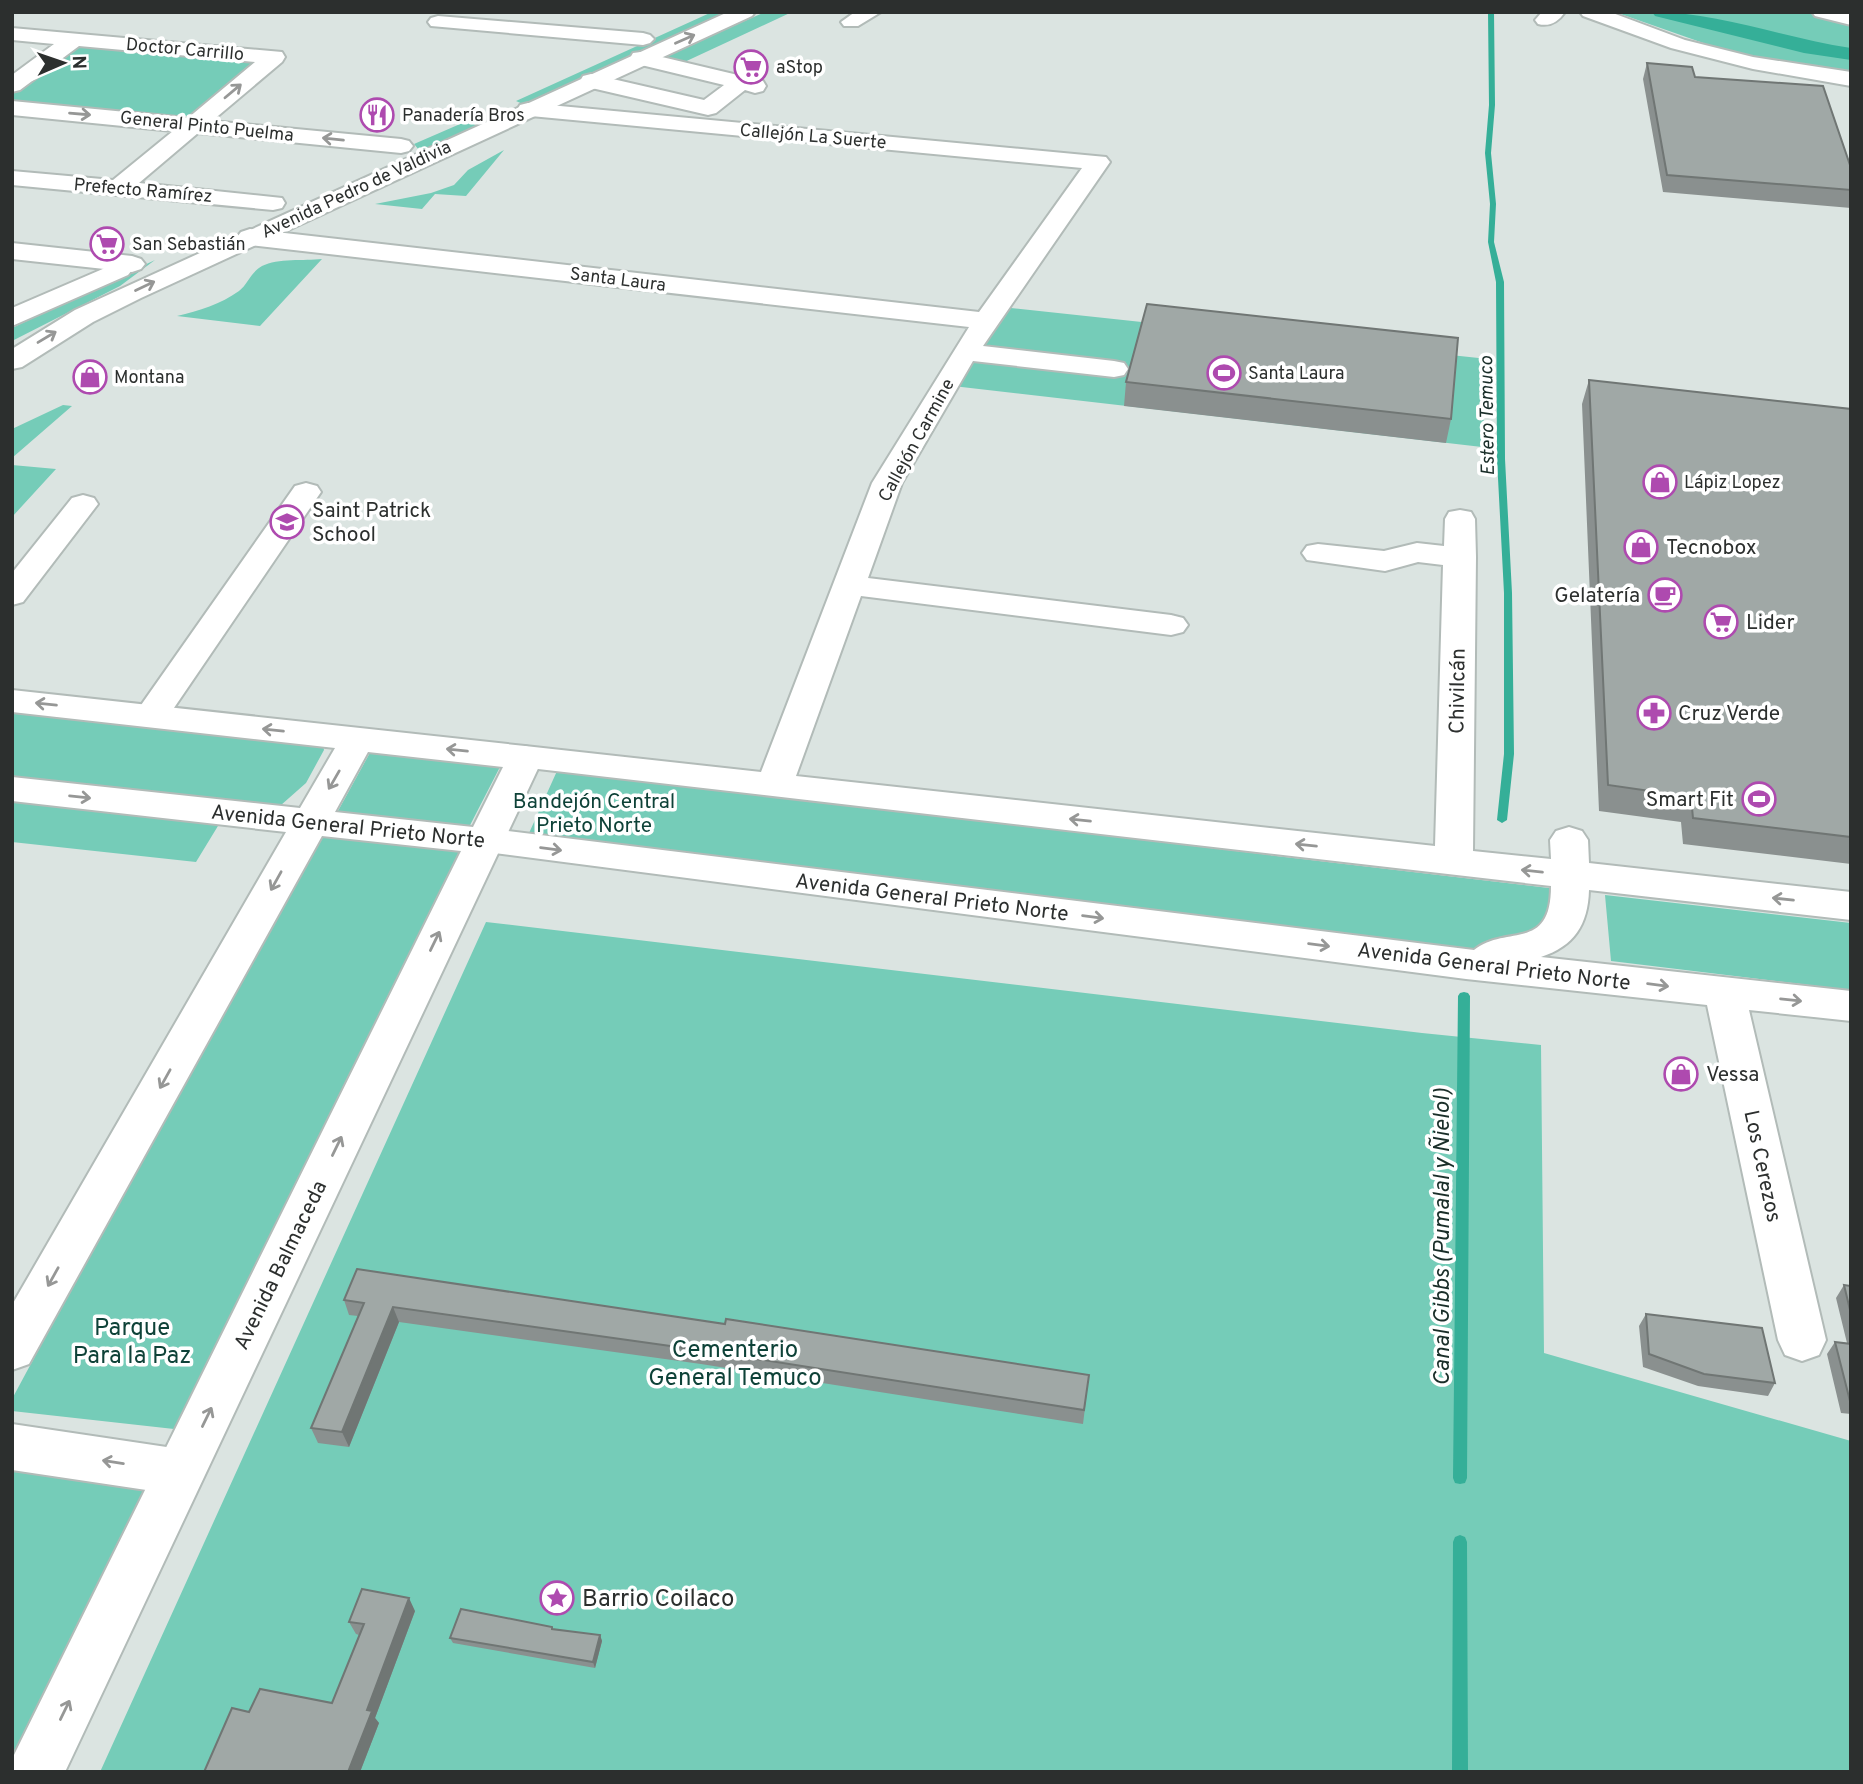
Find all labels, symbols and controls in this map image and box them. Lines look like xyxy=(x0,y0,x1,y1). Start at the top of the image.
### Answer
north arrow xyxy=(28,28,98,98)
one-way arrow xyxy=(674,32,696,45)
street label: Doctor Carrillo xyxy=(125,34,245,67)
supermarket icon: aStop xyxy=(732,48,770,86)
text: N xyxy=(66,55,90,70)
place label: aStop xyxy=(776,57,823,80)
one-way arrow xyxy=(224,83,242,99)
restaurant icon: Panadería Bros xyxy=(358,96,396,134)
place label: Panadería Bros xyxy=(402,105,525,128)
street label: General Pinto Puelma xyxy=(119,107,295,148)
one-way arrow xyxy=(68,108,91,121)
street label: Callejón La Suerte xyxy=(739,120,887,155)
one-way arrow xyxy=(322,132,345,145)
street label: Avenida Pedro de Valdivia xyxy=(258,136,455,245)
street label: Prefecto Ramírez xyxy=(73,174,213,209)
supermarket icon: San Sebastián xyxy=(88,225,126,263)
place label: San Sebastián xyxy=(132,234,246,257)
street label: Santa Laura xyxy=(568,263,667,298)
one-way arrow xyxy=(134,279,155,292)
one-way arrow xyxy=(37,330,57,344)
sports icon: Santa Laura xyxy=(1205,354,1243,392)
water label: Estero Temuco xyxy=(1475,355,1501,476)
shop icon: Montana xyxy=(71,358,109,396)
place label: Santa Laura xyxy=(1248,363,1345,386)
place label: Montana xyxy=(114,367,184,390)
street label: Callejón Carmine xyxy=(874,375,961,506)
shop icon: Lápiz Lopez xyxy=(1641,463,1679,501)
place label: Lápiz Lopez xyxy=(1684,472,1781,495)
place label: Saint Patrick School xyxy=(312,498,431,549)
school or university icon: Saint Patrick School xyxy=(268,503,306,541)
shop icon: Tecnobox xyxy=(1622,528,1660,566)
place label: Tecnobox xyxy=(1666,535,1757,562)
cafe icon: Gelatería xyxy=(1646,576,1684,614)
place label: Gelatería xyxy=(1554,583,1640,610)
supermarket icon: Lider xyxy=(1702,603,1740,641)
place label: Lider xyxy=(1746,610,1795,637)
street label: Chivilcán xyxy=(1444,648,1473,734)
pharmacy icon: Cruz Verde xyxy=(1635,694,1673,732)
one-way arrow xyxy=(36,698,58,711)
place label: Cruz Verde xyxy=(1678,701,1780,728)
one-way arrow xyxy=(262,723,284,736)
one-way arrow xyxy=(446,744,469,757)
one-way arrow xyxy=(327,770,341,790)
sports icon: Smart Fit xyxy=(1740,780,1778,818)
place label: Smart Fit xyxy=(1646,787,1734,814)
park label: Bandejón Central Prieto Norte xyxy=(513,789,675,840)
one-way arrow xyxy=(68,790,91,803)
street label: Avenida General Prieto Norte xyxy=(210,800,486,855)
one-way arrow xyxy=(1069,813,1092,826)
one-way arrow xyxy=(1296,839,1318,852)
one-way arrow xyxy=(539,843,562,856)
one-way arrow xyxy=(1522,864,1544,877)
street label: Avenida General Prieto Norte xyxy=(794,868,1070,929)
one-way arrow xyxy=(269,871,283,891)
one-way arrow xyxy=(1772,892,1795,905)
one-way arrow xyxy=(1081,911,1104,924)
one-way arrow xyxy=(429,931,443,952)
street label: Avenida General Prieto Norte xyxy=(1356,937,1632,998)
one-way arrow xyxy=(1307,939,1330,952)
one-way arrow xyxy=(1647,979,1669,992)
one-way arrow xyxy=(1779,994,1802,1007)
shop icon: Vessa xyxy=(1662,1055,1700,1093)
place label: Vessa xyxy=(1706,1062,1759,1089)
one-way arrow xyxy=(158,1069,172,1089)
water label: Canal Gibbs (Pumalal y Ñielol) xyxy=(1428,1088,1458,1386)
street label: Los Cerezos xyxy=(1737,1108,1787,1225)
one-way arrow xyxy=(331,1136,344,1157)
street label: Avenida Balmaceda xyxy=(229,1176,334,1355)
one-way arrow xyxy=(46,1267,60,1287)
park label: Parque Para la Paz xyxy=(73,1314,191,1372)
park label: Cementerio General Temuco xyxy=(648,1336,822,1394)
one-way arrow xyxy=(200,1407,214,1428)
one-way arrow xyxy=(102,1455,125,1468)
place icon: Barrio Coilaco xyxy=(538,1579,576,1617)
place label: Barrio Coilaco xyxy=(582,1585,734,1615)
one-way arrow xyxy=(59,1700,72,1721)

